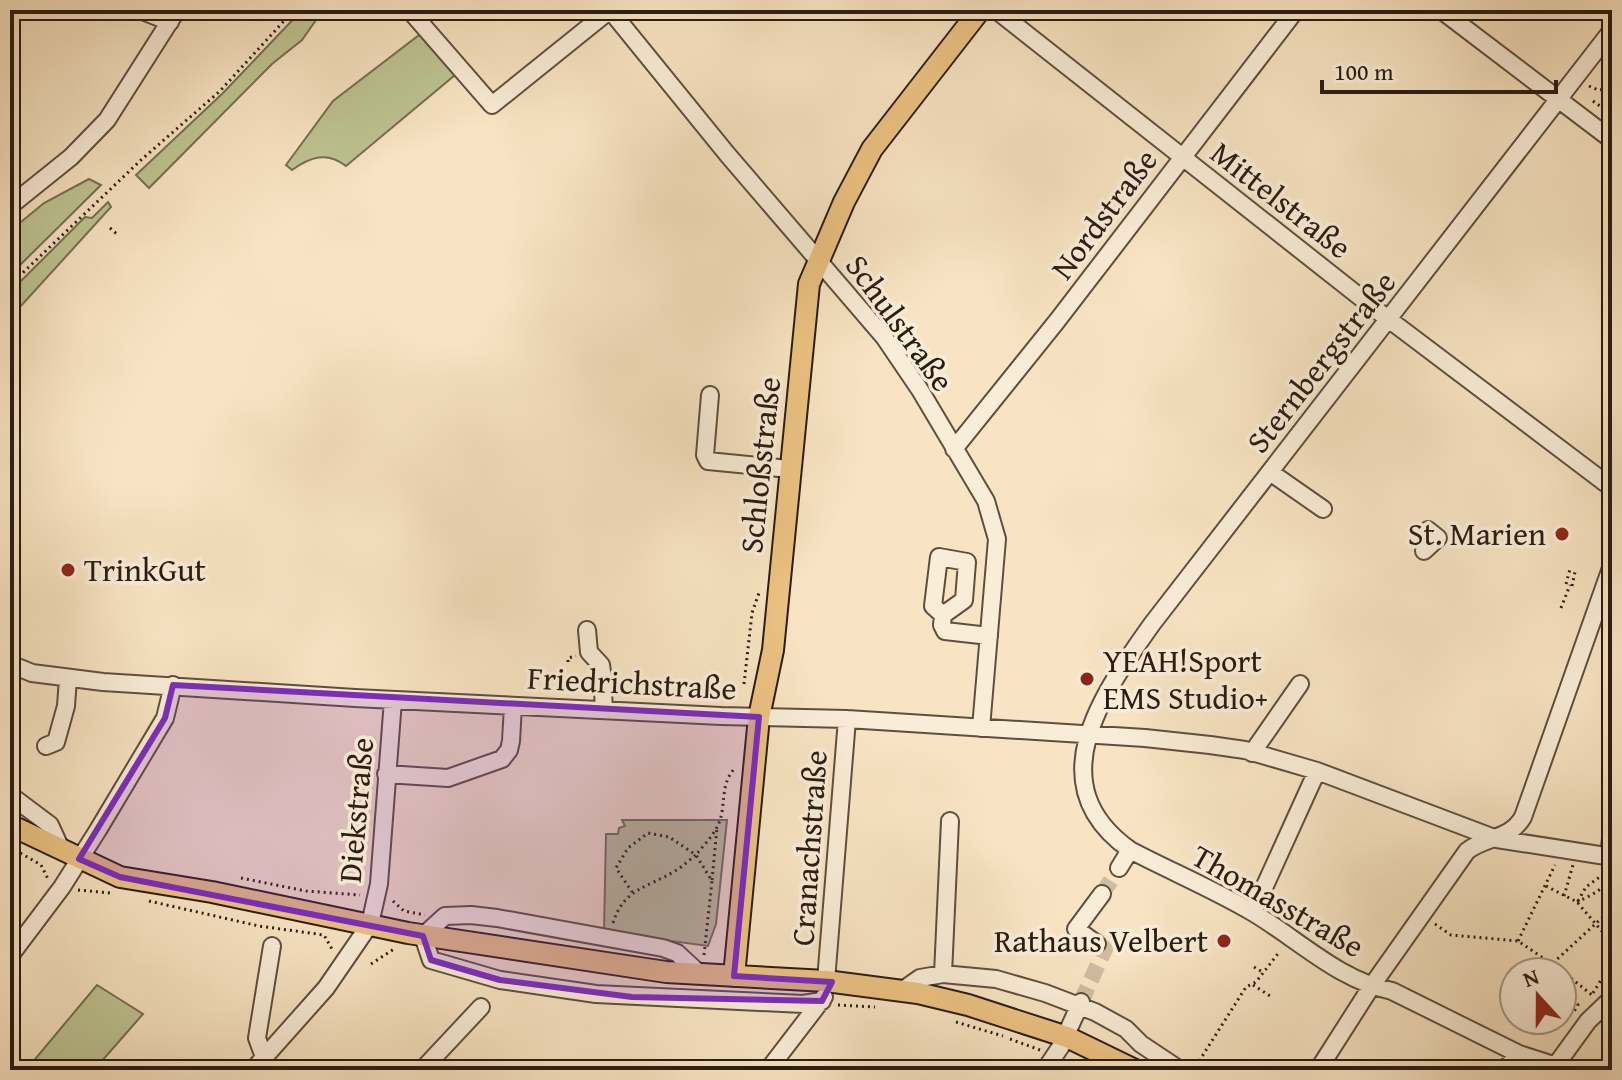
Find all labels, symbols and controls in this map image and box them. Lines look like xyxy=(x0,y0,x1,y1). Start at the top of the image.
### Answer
scale bar xyxy=(1322,44,1556,94)
text: 100 m xyxy=(1334,54,1394,89)
street label: Mittelstraße xyxy=(1201,129,1362,270)
street label: Nordstraße xyxy=(1039,138,1168,289)
street label: Schulstraße xyxy=(835,244,966,401)
street label: Sternbergstraße xyxy=(1234,261,1407,463)
street label: Schloßstraße xyxy=(727,374,792,555)
place label: St. Marien xyxy=(1408,510,1546,557)
marker: St. Marien xyxy=(1553,525,1571,543)
place label: TrinkGut xyxy=(84,546,206,593)
marker: TrinkGut xyxy=(59,561,77,579)
place label: YEAH!Sport EMS Studio+ xyxy=(1103,637,1268,721)
street label: Friedrichstraße xyxy=(526,654,738,711)
marker: YEAH!Sport EMS Studio+ xyxy=(1078,670,1096,688)
street label: Diekstraße xyxy=(326,735,385,884)
street label: Cranachstraße xyxy=(778,749,839,947)
street label: Thomasstraße xyxy=(1183,832,1373,969)
place label: Rathaus Velbert xyxy=(994,917,1208,964)
marker: Rathaus Velbert xyxy=(1215,932,1233,950)
north arrow xyxy=(1498,956,1578,1036)
text: N xyxy=(1518,960,1544,995)

